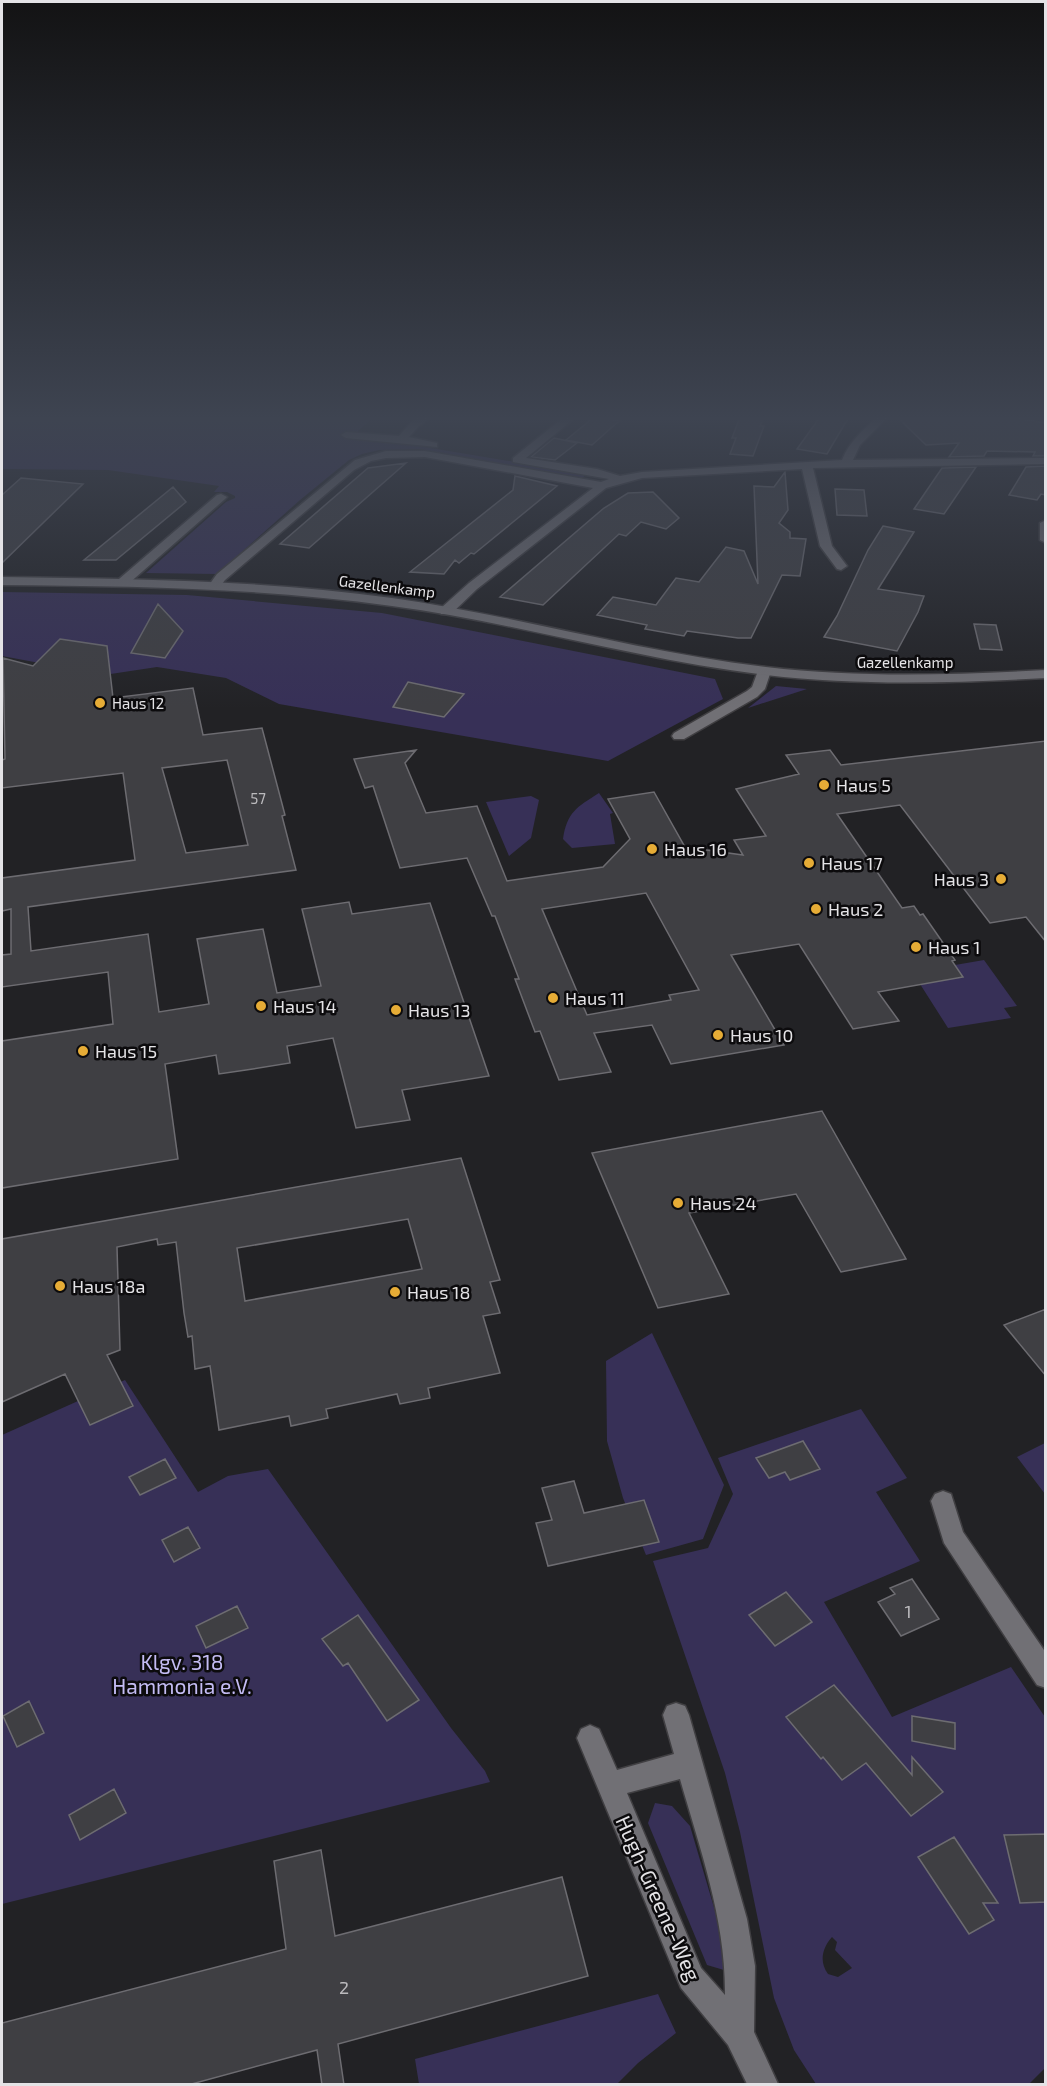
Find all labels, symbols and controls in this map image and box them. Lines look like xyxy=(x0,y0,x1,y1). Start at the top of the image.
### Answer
street label: Gazellenkamp xyxy=(338,571,436,601)
street label: Gazellenkamp xyxy=(857,653,953,671)
place label: Haus 12 xyxy=(112,694,164,712)
marker: Haus 12 xyxy=(93,696,107,710)
place label: Haus 5 xyxy=(836,774,891,796)
marker: Haus 5 xyxy=(817,778,831,792)
house number: 57 xyxy=(250,789,266,807)
place label: Haus 16 xyxy=(664,838,727,860)
marker: Haus 16 xyxy=(645,842,659,856)
place label: Haus 17 xyxy=(821,852,883,874)
marker: Haus 17 xyxy=(802,856,816,870)
place label: Haus 3 xyxy=(934,868,989,890)
marker: Haus 3 xyxy=(994,872,1008,886)
place label: Haus 2 xyxy=(828,898,883,920)
marker: Haus 2 xyxy=(809,902,823,916)
place label: Haus 1 xyxy=(928,936,981,958)
marker: Haus 1 xyxy=(909,940,923,954)
place label: Haus 11 xyxy=(565,987,625,1009)
marker: Haus 11 xyxy=(546,991,560,1005)
place label: Haus 14 xyxy=(273,995,337,1017)
marker: Haus 14 xyxy=(254,999,268,1013)
place label: Haus 13 xyxy=(408,999,471,1021)
marker: Haus 13 xyxy=(389,1003,403,1017)
place label: Haus 10 xyxy=(730,1024,793,1046)
marker: Haus 10 xyxy=(711,1028,725,1042)
place label: Haus 15 xyxy=(95,1040,157,1062)
marker: Haus 15 xyxy=(76,1044,90,1058)
place label: Haus 24 xyxy=(690,1192,757,1214)
marker: Haus 24 xyxy=(671,1196,685,1210)
place label: Haus 18a xyxy=(72,1275,145,1297)
marker: Haus 18a xyxy=(53,1279,67,1293)
place label: Haus 18 xyxy=(407,1281,470,1303)
marker: Haus 18 xyxy=(388,1285,402,1299)
house number: 1 xyxy=(904,1600,912,1622)
park label: Klgv. 318 Hammonia e.V. xyxy=(112,1649,252,1698)
street label: Hugh-Greene-Weg xyxy=(611,1811,707,1985)
house number: 2 xyxy=(339,1976,349,1998)

